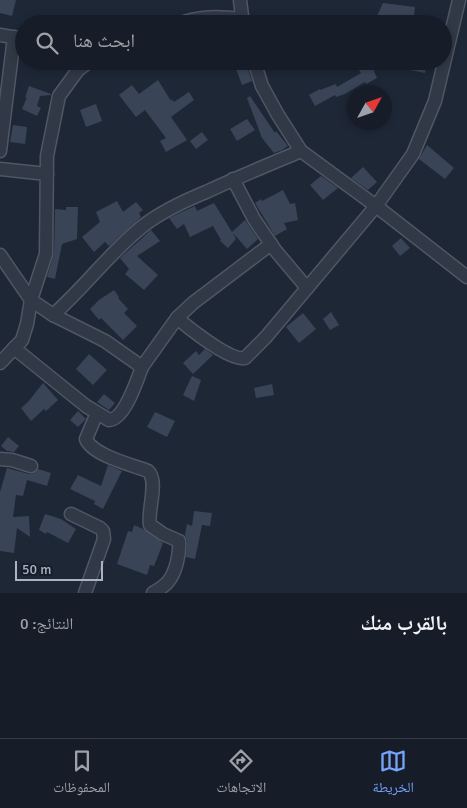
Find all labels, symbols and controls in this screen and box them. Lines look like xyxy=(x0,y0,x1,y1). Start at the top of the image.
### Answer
search box xyxy=(15,15,452,70)
icon: search xyxy=(33,29,61,57)
text: ابحث هنا xyxy=(73,29,135,53)
north arrow xyxy=(347,85,392,130)
scale bar xyxy=(15,558,102,581)
text: 50 m xyxy=(22,561,51,578)
text: بالقرب منك xyxy=(360,610,447,636)
text: النتائج: 0 xyxy=(20,614,73,634)
tab: المحفوظات xyxy=(53,747,110,801)
tab: الاتجاهات xyxy=(217,747,266,801)
tab: الخريطة xyxy=(373,747,414,801)

